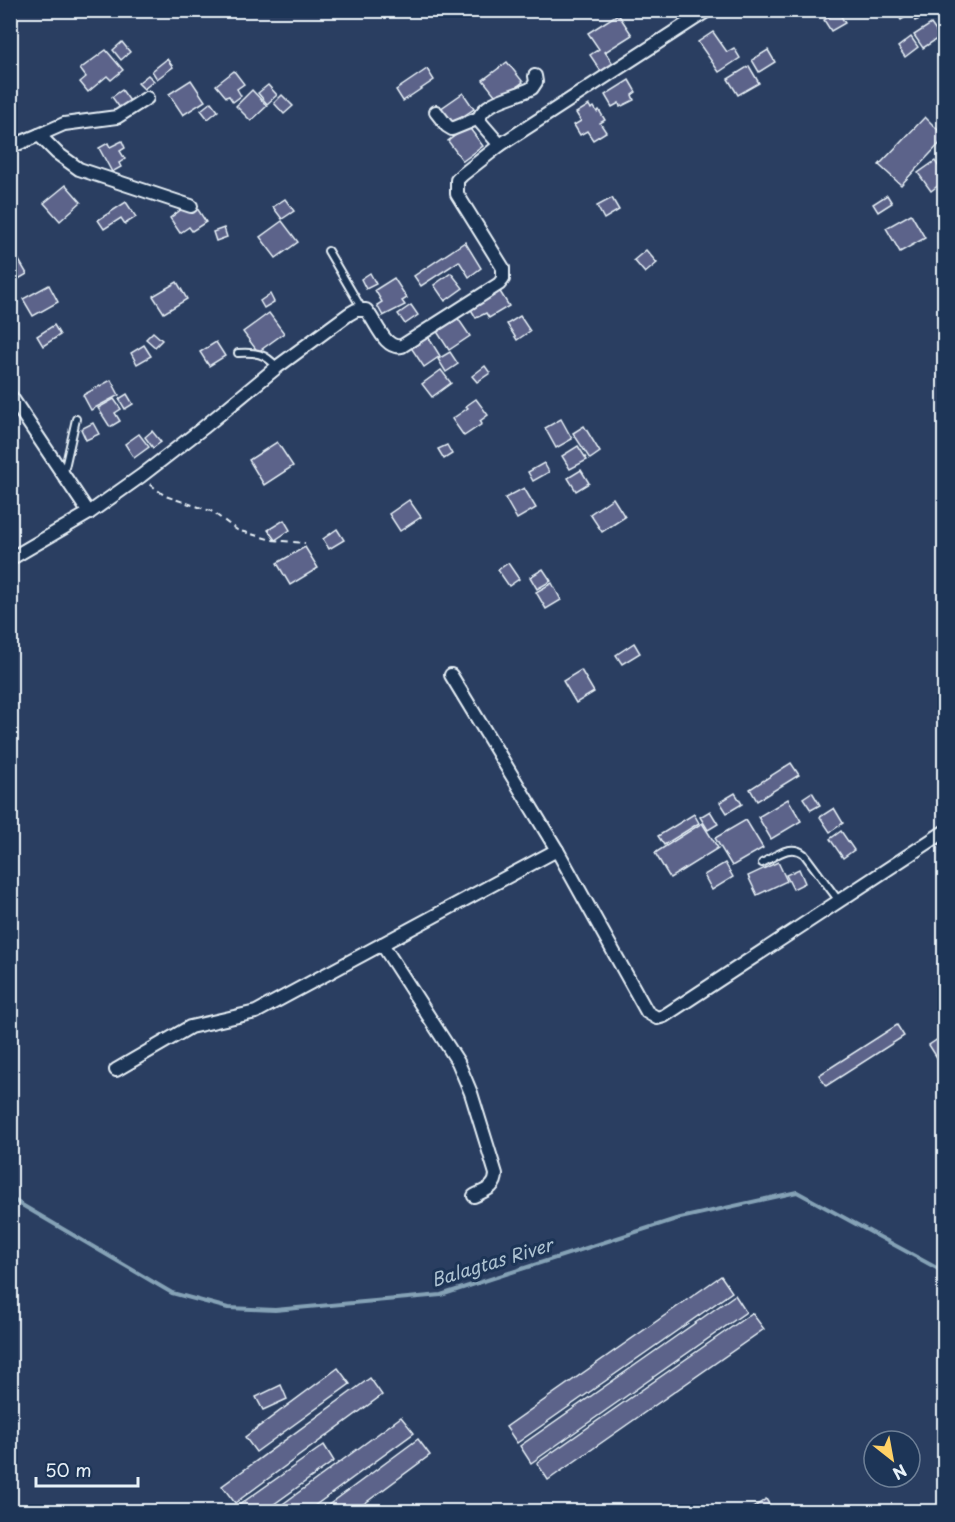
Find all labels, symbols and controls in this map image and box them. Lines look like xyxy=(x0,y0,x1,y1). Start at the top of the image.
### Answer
water label: Balagtas River xyxy=(428,1229,558,1293)
north arrow xyxy=(862,1429,922,1489)
scale bar xyxy=(36,1450,138,1488)
text: 50 m xyxy=(45,1456,92,1483)
text: N xyxy=(889,1459,912,1486)

